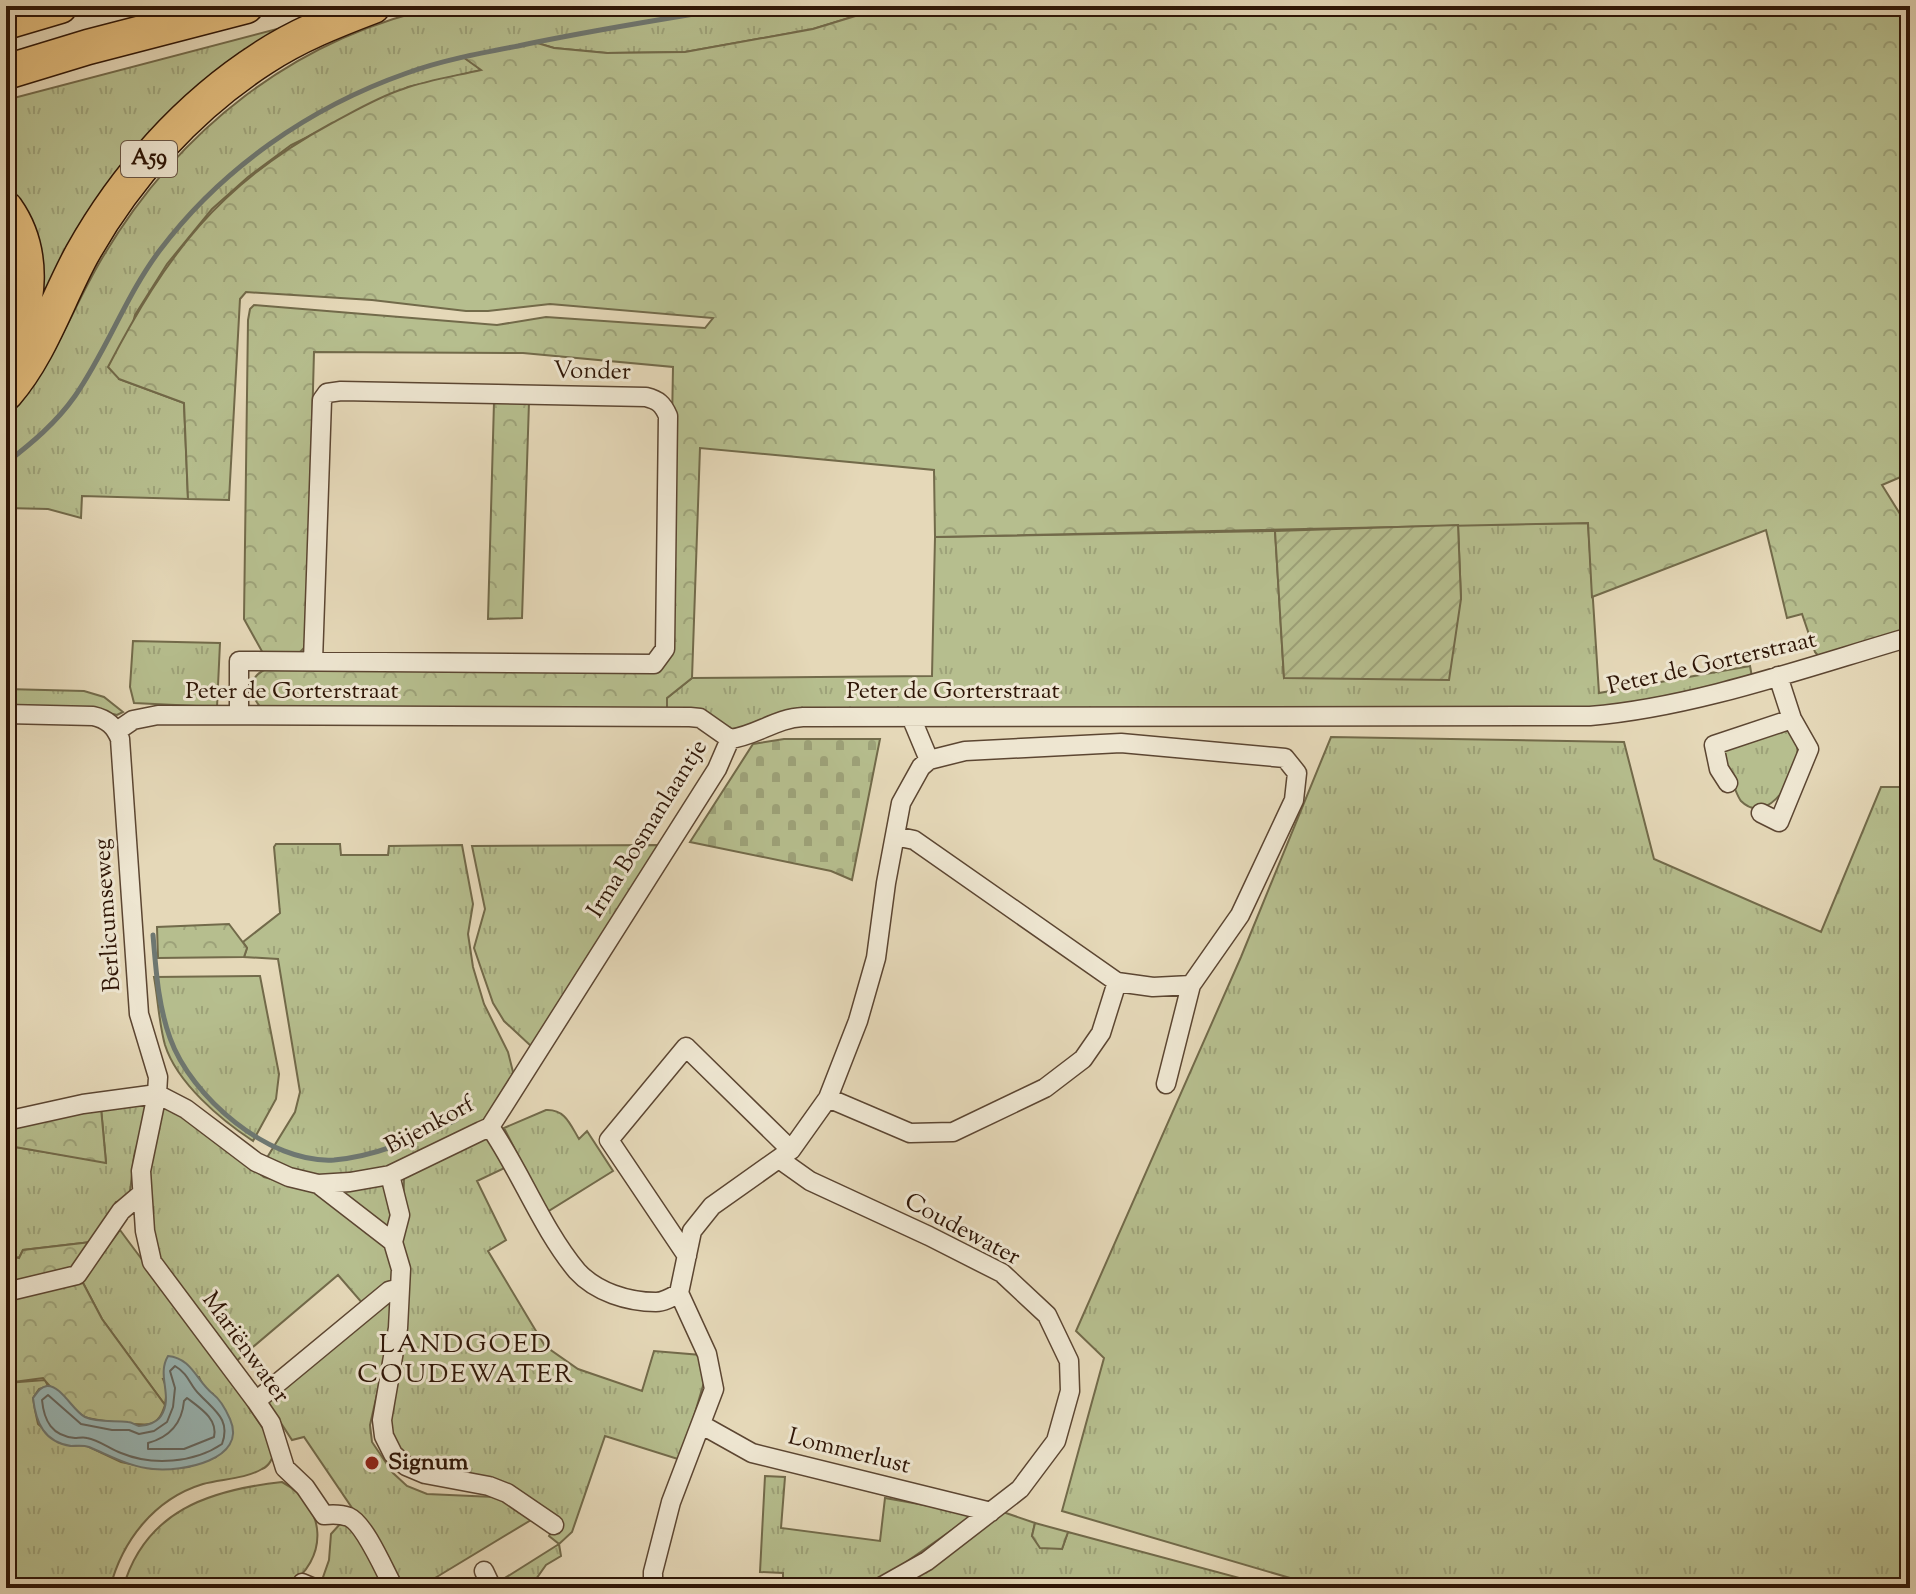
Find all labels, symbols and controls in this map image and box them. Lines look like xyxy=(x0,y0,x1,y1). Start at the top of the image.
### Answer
road number: A59 xyxy=(121,141,177,177)
street label: Vonder xyxy=(553,354,631,390)
street label: Peter de Gorterstraat xyxy=(1604,623,1820,705)
street label: Peter de Gorterstraat xyxy=(185,675,399,709)
street label: Peter de Gorterstraat xyxy=(846,675,1060,709)
street label: Irma Bosmanlaantje xyxy=(579,733,717,925)
street label: Berlicumseweg xyxy=(86,837,130,993)
street label: Bijenkorf xyxy=(379,1087,482,1164)
street label: Coudewater xyxy=(898,1185,1026,1275)
street label: Mariënwater xyxy=(193,1285,297,1411)
district label: LANDGOED COUDEWATER xyxy=(357,1327,575,1394)
street label: Lommerlust xyxy=(784,1420,914,1484)
place label: Signum xyxy=(388,1446,468,1480)
marker: Signum xyxy=(363,1454,381,1472)

